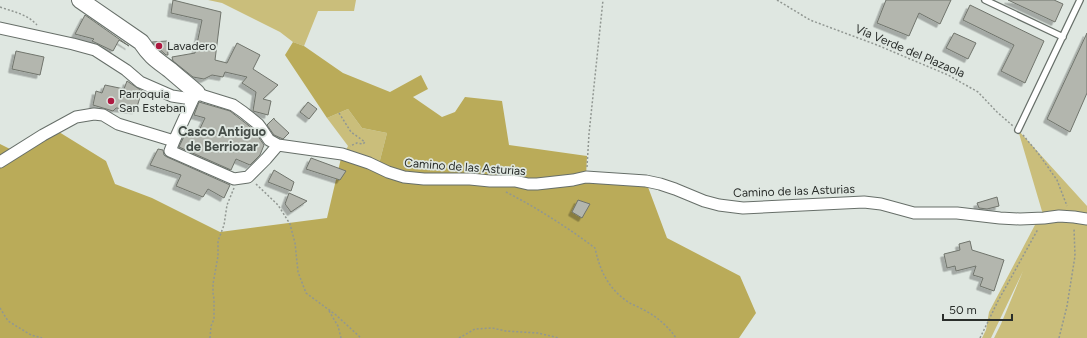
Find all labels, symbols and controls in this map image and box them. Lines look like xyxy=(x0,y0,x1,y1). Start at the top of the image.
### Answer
street label: Vía Verde del Plazaola xyxy=(853,22,967,80)
place label: Lavadero xyxy=(167,39,216,53)
marker: Lavadero xyxy=(154,41,164,51)
place label: Parroquia San Esteban xyxy=(119,87,186,115)
marker: Parroquia San Esteban xyxy=(106,96,116,106)
district label: Casco Antiguo de Berriozar xyxy=(178,124,267,154)
street label: Camino de las Asturias xyxy=(404,156,527,178)
street label: Camino de las Asturias xyxy=(733,182,855,200)
scale bar xyxy=(943,296,1012,322)
text: 50 m xyxy=(949,303,977,317)

